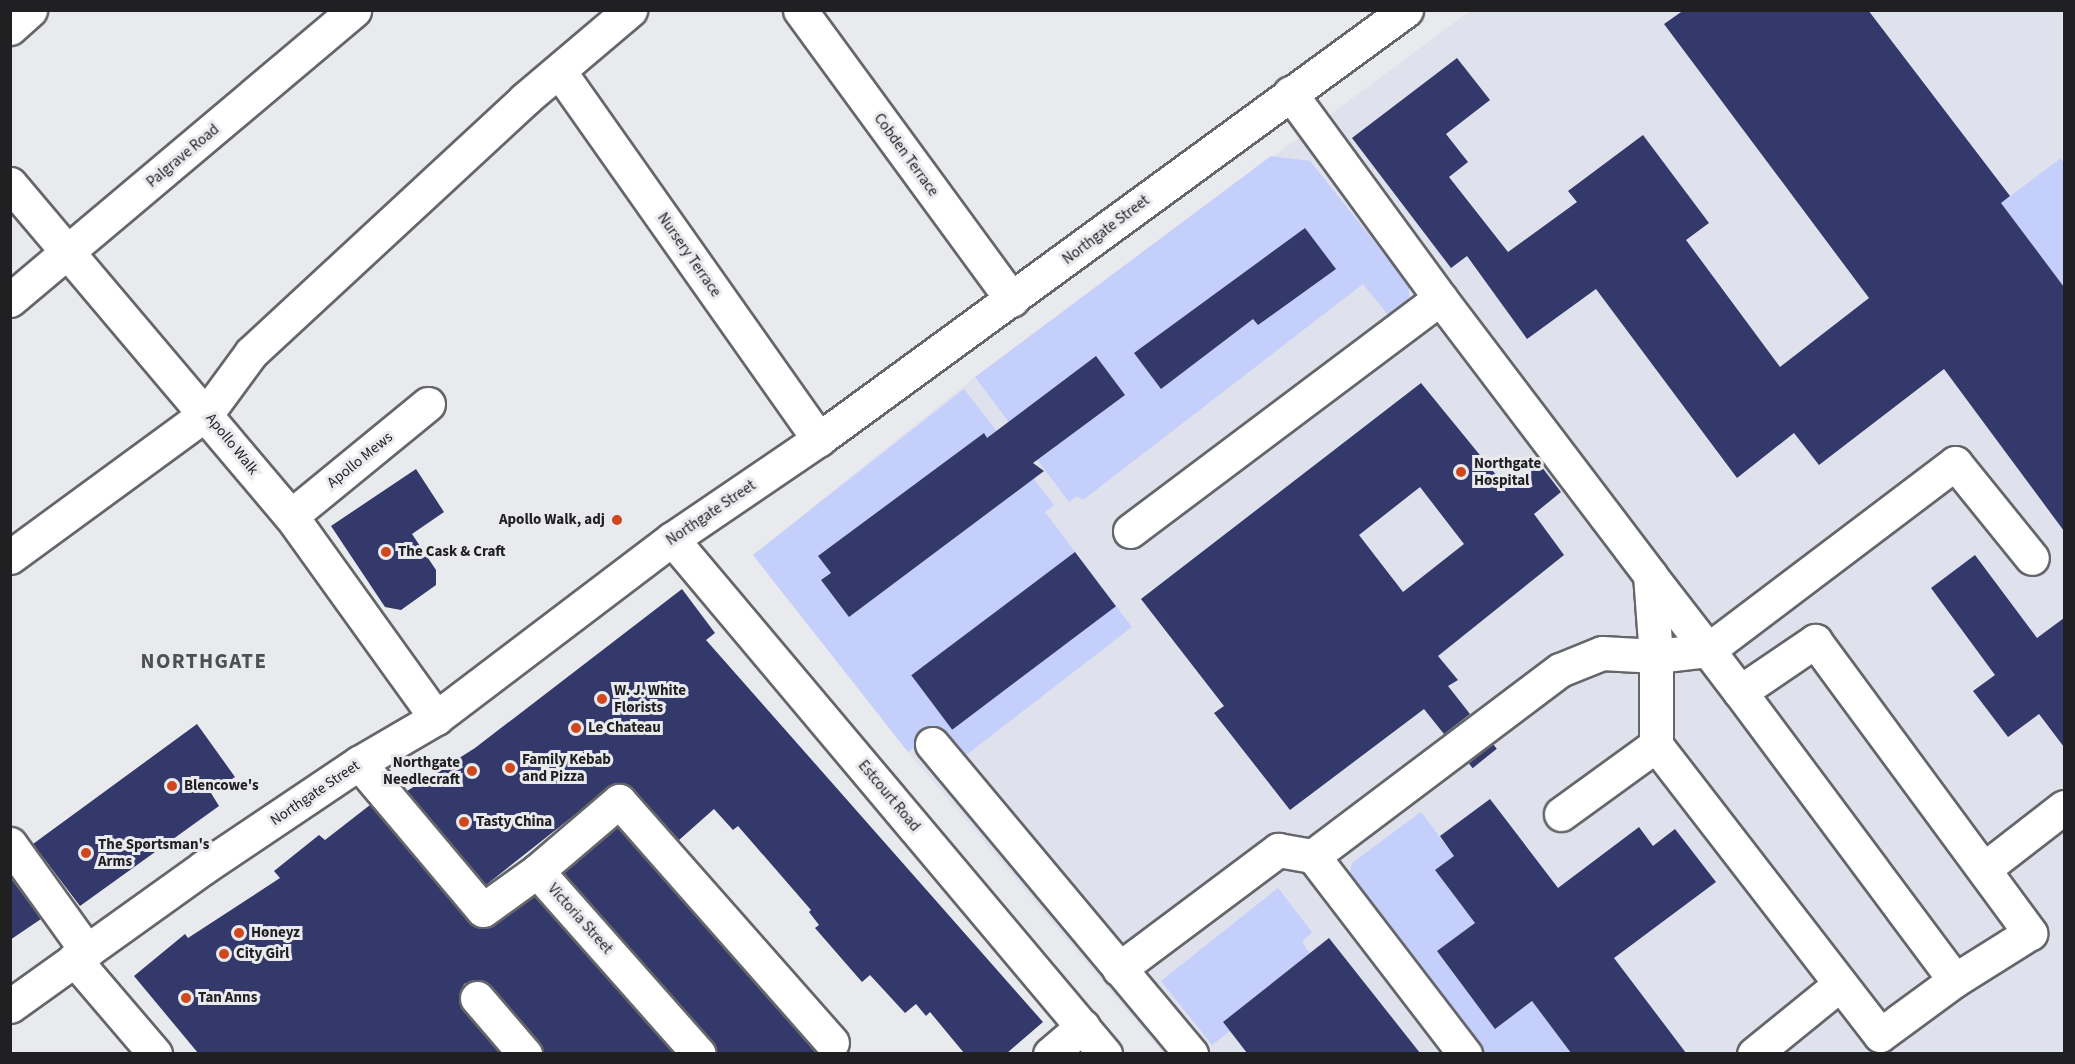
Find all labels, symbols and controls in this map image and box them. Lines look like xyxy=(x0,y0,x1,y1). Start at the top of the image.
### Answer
street label: Cobden Terrace xyxy=(870,110,942,200)
street label: Palgrave Road xyxy=(143,121,223,191)
street label: Northgate Street xyxy=(1059,192,1153,268)
street label: Nursery Terrace xyxy=(653,210,725,300)
street label: Apollo Walk xyxy=(202,410,262,478)
street label: Apollo Mews xyxy=(324,428,396,492)
place label: Northgate Hospital xyxy=(1474,454,1541,489)
marker: Northgate Hospital xyxy=(1452,463,1470,481)
street label: Northgate Street xyxy=(663,477,759,549)
place label: Apollo Walk, adj xyxy=(499,511,605,529)
marker: Apollo Walk, adj xyxy=(610,513,624,527)
place label: The Cask & Craft xyxy=(398,543,506,561)
marker: The Cask & Craft xyxy=(379,545,393,559)
district label: NORTHGATE xyxy=(140,648,268,674)
place label: W. J. White Florists xyxy=(614,681,686,716)
marker: W. J. White Florists xyxy=(595,692,609,706)
place label: Le Chateau xyxy=(588,719,661,737)
marker: Le Chateau xyxy=(569,721,583,735)
place label: Family Kebab and Pizza xyxy=(522,750,611,785)
place label: Northgate Needlecraft xyxy=(383,753,460,788)
street label: Northgate Street xyxy=(267,757,363,829)
street label: Estcourt Road xyxy=(854,757,924,835)
marker: Family Kebab and Pizza xyxy=(503,761,517,775)
marker: Northgate Needlecraft xyxy=(465,764,479,778)
place label: Blencowe's xyxy=(184,777,259,795)
marker: Blencowe's xyxy=(165,779,179,793)
place label: Tasty China xyxy=(476,813,552,831)
marker: Tasty China xyxy=(457,815,471,829)
place label: The Sportsman's Arms xyxy=(98,835,209,870)
marker: The Sportsman's Arms xyxy=(79,846,93,860)
street label: Victoria Street xyxy=(544,880,616,958)
place label: Honeyz xyxy=(251,924,300,942)
marker: Honeyz xyxy=(232,926,246,940)
place label: City Girl xyxy=(236,945,289,963)
marker: City Girl xyxy=(217,947,231,961)
place label: Tan Anns xyxy=(198,989,257,1007)
marker: Tan Anns xyxy=(179,991,193,1005)

